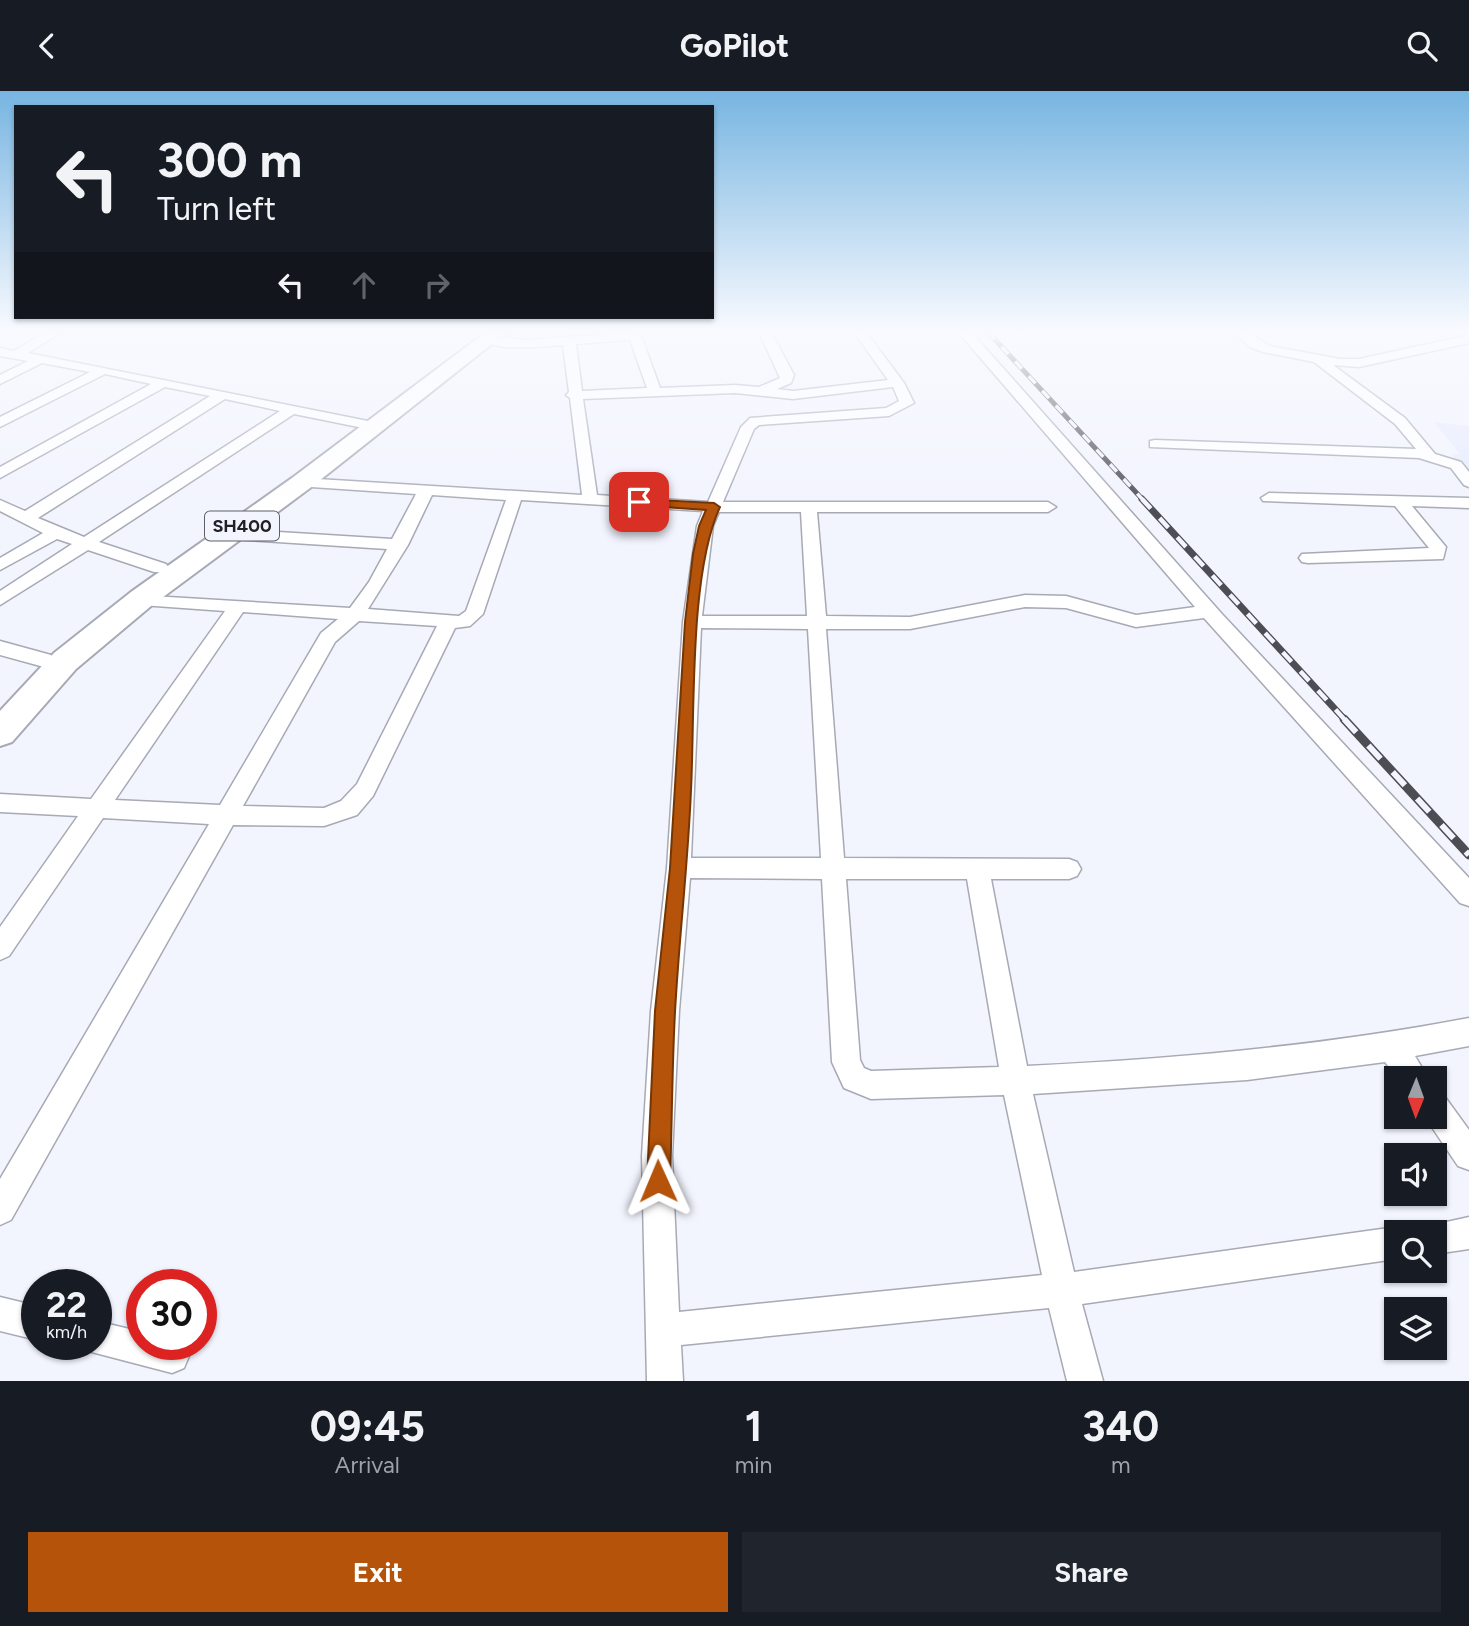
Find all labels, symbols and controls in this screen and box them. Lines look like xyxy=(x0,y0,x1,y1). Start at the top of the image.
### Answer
icon: back xyxy=(28,27,66,65)
text: GoPilot xyxy=(680,27,789,65)
icon: search xyxy=(1403,27,1441,65)
text: 300 m xyxy=(157,130,302,189)
icon: left xyxy=(42,133,133,224)
text: Turn left xyxy=(157,190,276,228)
icon: left xyxy=(272,266,310,304)
icon: ahead xyxy=(345,266,383,304)
icon: right xyxy=(418,266,456,304)
pin xyxy=(609,472,669,532)
icon: arrive xyxy=(620,483,658,521)
road number: SH400 xyxy=(205,512,279,541)
north arrow xyxy=(1384,1066,1447,1129)
map controls xyxy=(1384,1066,1447,1360)
button: sound xyxy=(1384,1143,1447,1206)
position arrow xyxy=(621,1144,695,1218)
button: search xyxy=(1384,1220,1447,1283)
speed limit sign: 30 xyxy=(126,1269,217,1360)
text: 22 xyxy=(46,1284,87,1326)
button: layers xyxy=(1384,1297,1447,1360)
text: km/h xyxy=(46,1321,87,1343)
text: 09:45 xyxy=(310,1401,425,1452)
text: 1 xyxy=(745,1401,762,1452)
text: 340 xyxy=(1082,1401,1159,1452)
text: Arrival xyxy=(335,1451,400,1479)
text: min xyxy=(735,1451,772,1479)
text: m xyxy=(1111,1451,1130,1479)
button: Exit xyxy=(28,1532,728,1612)
button: Share xyxy=(742,1532,1441,1612)

